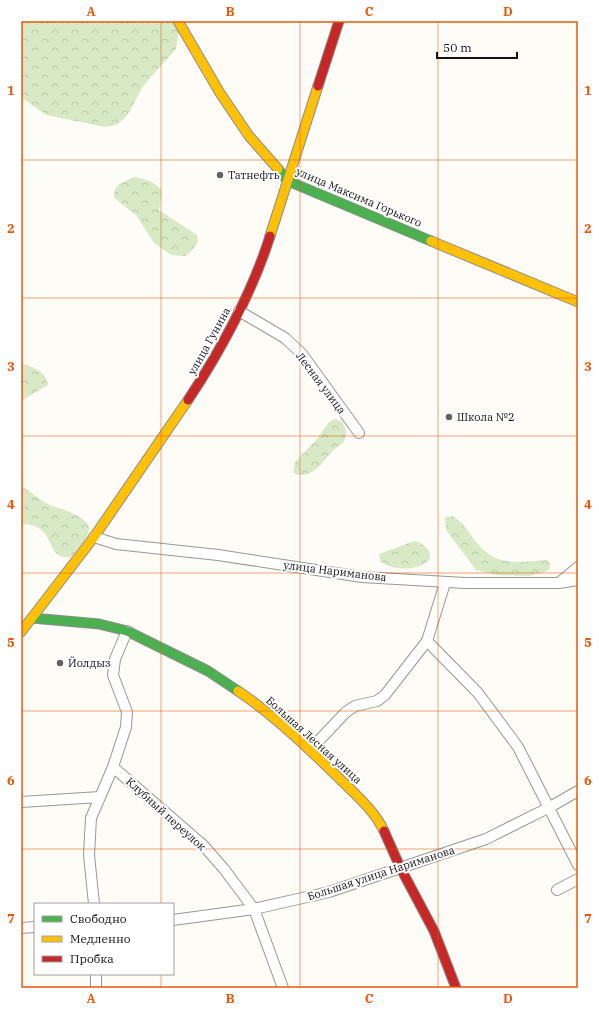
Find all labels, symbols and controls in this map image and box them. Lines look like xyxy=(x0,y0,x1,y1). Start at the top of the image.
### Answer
text: A xyxy=(86,3,96,20)
text: B xyxy=(225,3,235,20)
text: C xyxy=(365,3,374,20)
text: D xyxy=(503,3,513,20)
scale bar xyxy=(437,34,517,60)
text: 50 m xyxy=(443,40,472,55)
text: 1 xyxy=(7,82,15,99)
text: 1 xyxy=(584,82,592,99)
street label: улица Максима Горького xyxy=(294,164,424,230)
place label: Татнефть xyxy=(228,168,280,182)
marker: Татнефть xyxy=(215,170,225,180)
text: 2 xyxy=(7,220,15,237)
text: 2 xyxy=(584,220,592,237)
street label: улица Гунина xyxy=(185,305,233,377)
street label: Лесная улица xyxy=(293,349,349,417)
text: 3 xyxy=(7,358,15,375)
text: 3 xyxy=(584,358,592,375)
place label: Школа №2 xyxy=(457,410,515,424)
marker: Школа №2 xyxy=(444,412,454,422)
text: 4 xyxy=(7,496,15,513)
text: 4 xyxy=(584,496,592,513)
street label: улица Нариманова xyxy=(283,558,387,584)
text: 5 xyxy=(7,634,15,651)
text: 5 xyxy=(584,634,592,651)
place label: Йолдыз xyxy=(68,656,111,670)
marker: Йолдыз xyxy=(55,658,65,668)
street label: Большая Лесная улица xyxy=(263,693,365,787)
text: 6 xyxy=(7,772,15,789)
text: 6 xyxy=(584,772,592,789)
street label: Клубный переулок xyxy=(123,774,209,854)
street label: Большая улица Нариманова xyxy=(306,843,456,903)
legend xyxy=(34,903,174,975)
text: 7 xyxy=(7,910,15,927)
text: 7 xyxy=(584,910,592,927)
text: Свободно xyxy=(70,911,127,926)
text: Медленно xyxy=(70,931,131,946)
text: Пробка xyxy=(70,951,114,966)
text: A xyxy=(86,990,96,1007)
text: B xyxy=(225,990,235,1007)
text: C xyxy=(365,990,374,1007)
text: D xyxy=(503,990,513,1007)

